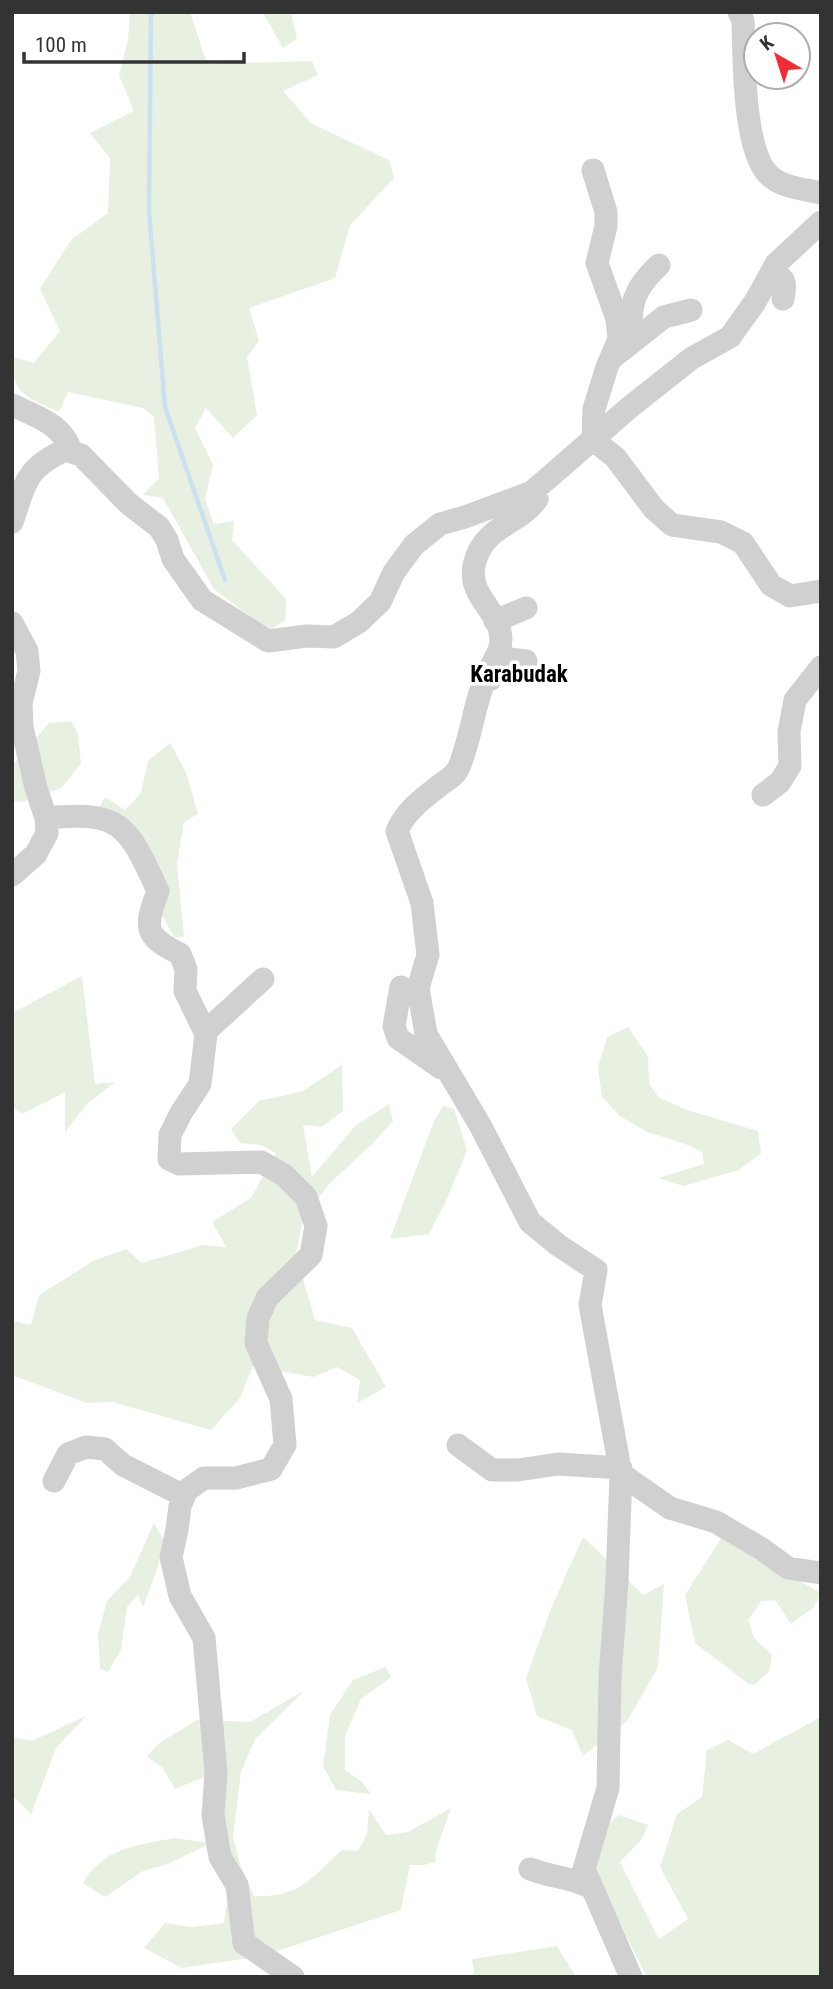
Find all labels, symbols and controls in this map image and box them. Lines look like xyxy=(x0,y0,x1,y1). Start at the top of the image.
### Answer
scale bar xyxy=(24,21,245,65)
north arrow xyxy=(742,21,812,91)
text: K xyxy=(755,31,778,55)
text: 100 m xyxy=(35,33,87,57)
district label: Karabudak xyxy=(470,661,569,688)

